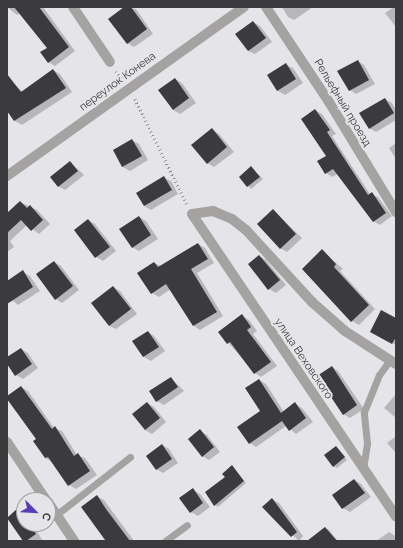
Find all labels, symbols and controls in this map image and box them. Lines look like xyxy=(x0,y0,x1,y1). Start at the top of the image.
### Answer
street label: переулок Конева xyxy=(77,50,159,114)
street label: Рельефный проезд xyxy=(311,57,373,149)
street label: улица Веховского xyxy=(271,316,335,402)
north arrow xyxy=(16,492,56,532)
text: С xyxy=(39,511,54,523)

